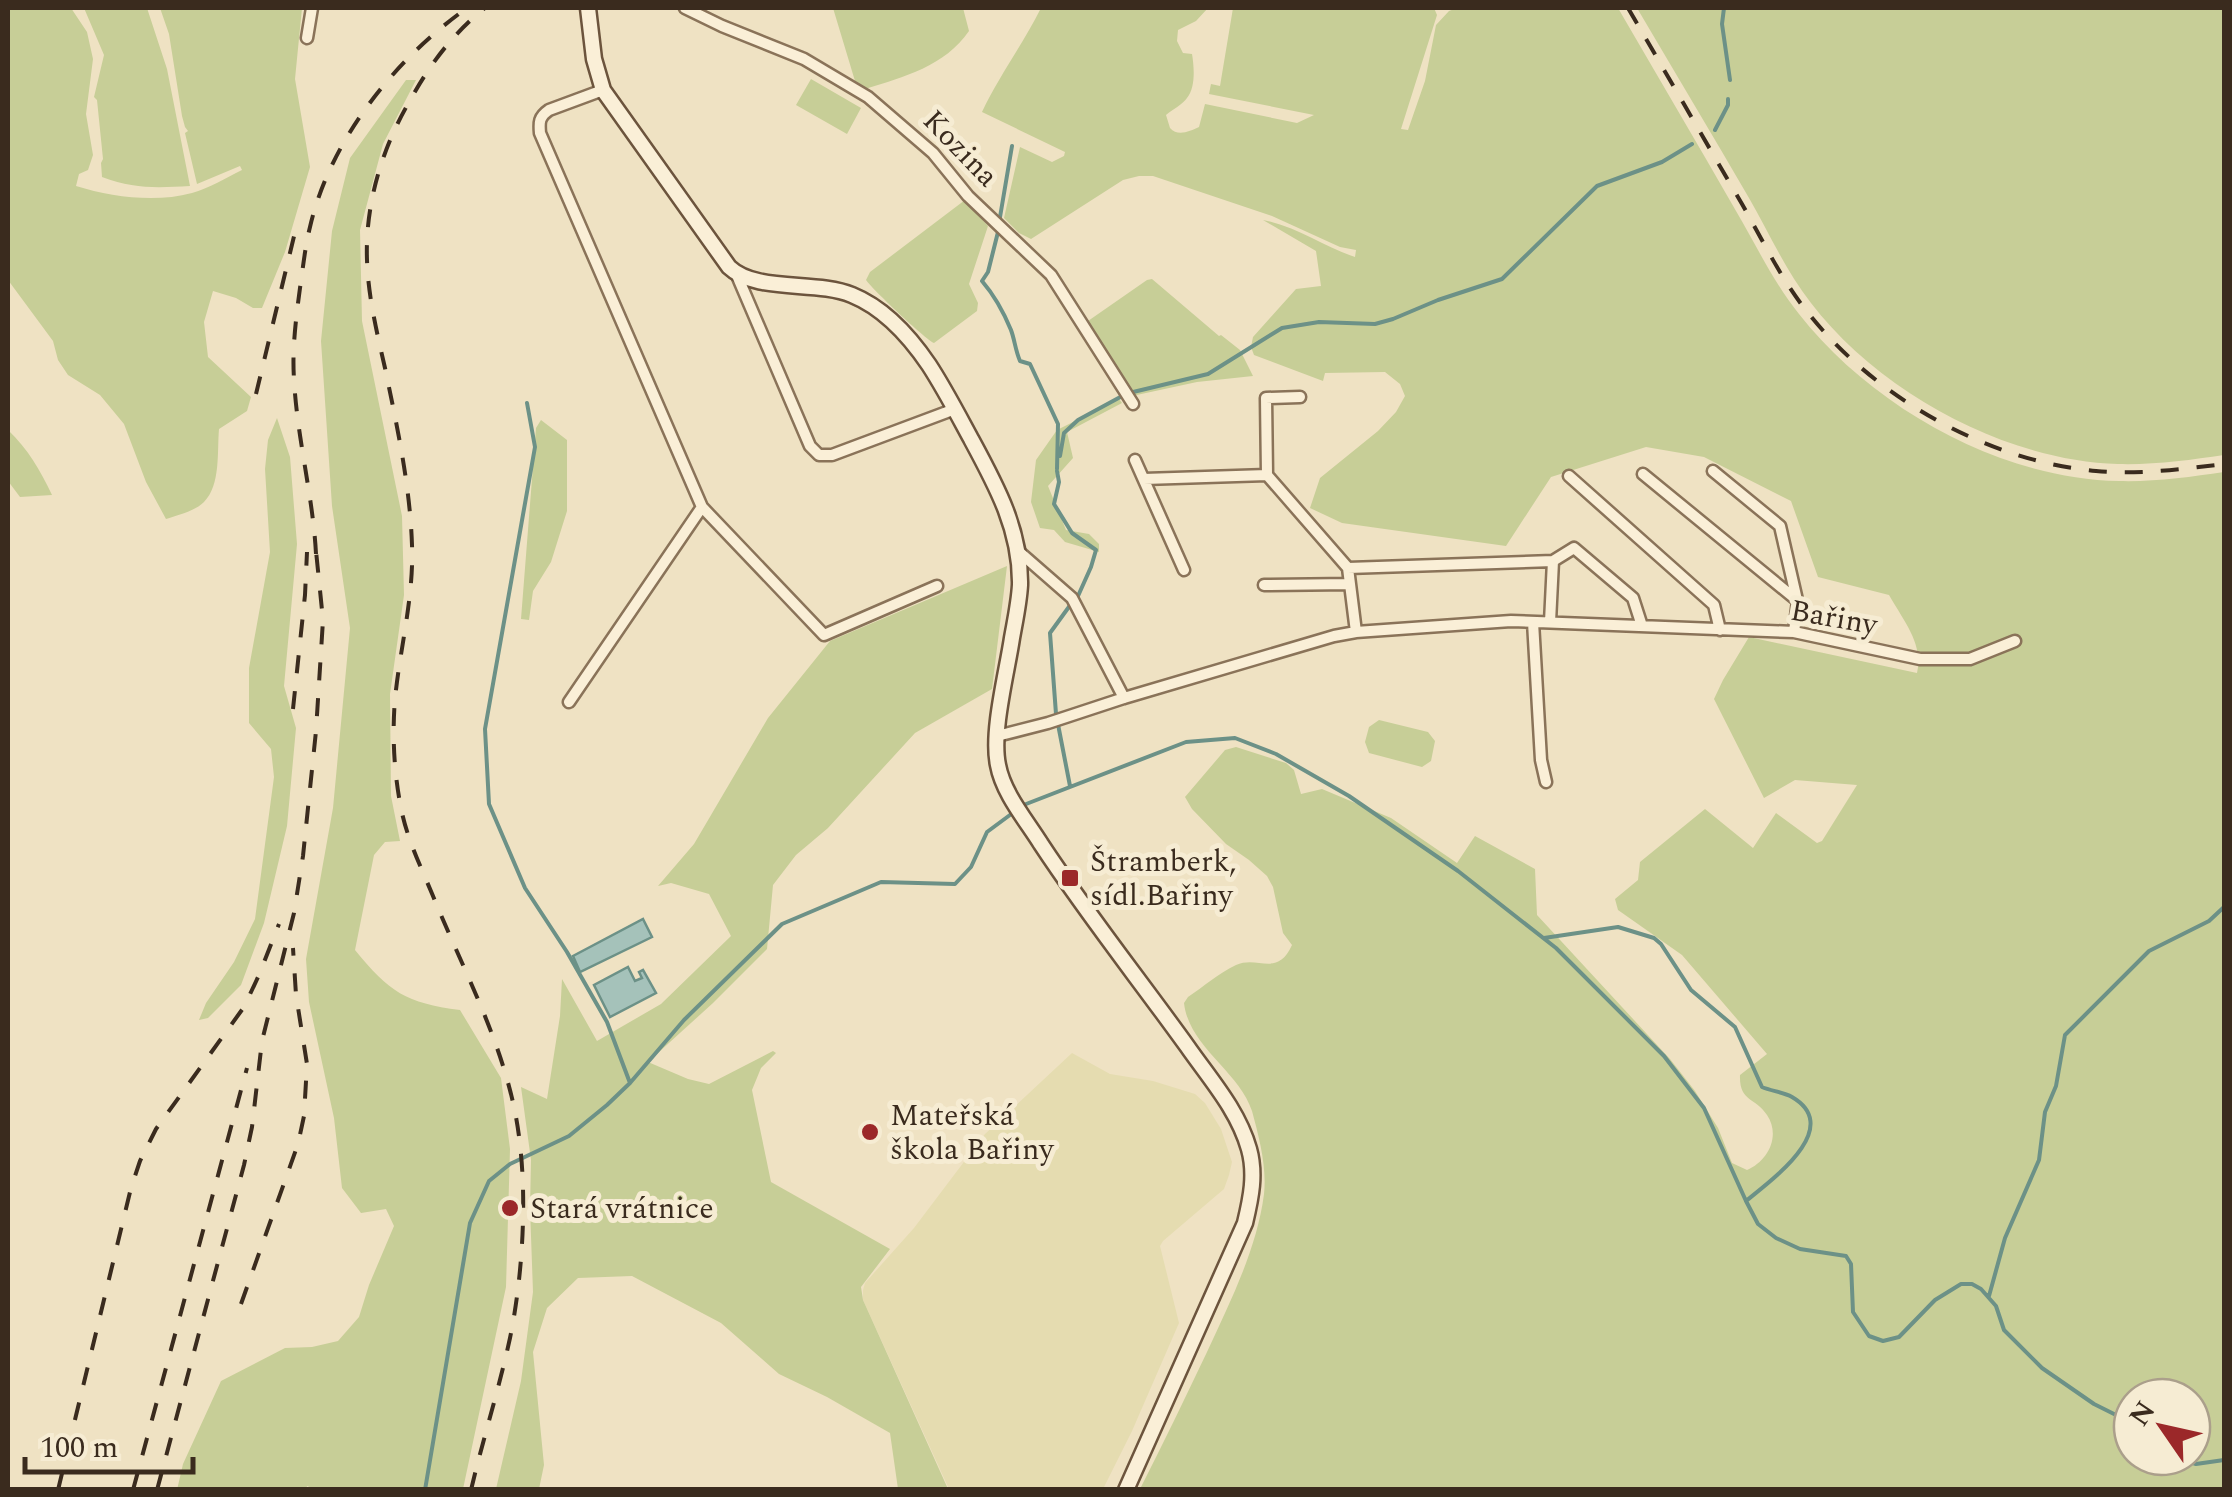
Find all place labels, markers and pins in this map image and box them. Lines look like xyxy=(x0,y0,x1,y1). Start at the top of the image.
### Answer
place label: Štramberk, sídl.Bařiny xyxy=(1090,839,1237,919)
marker: Štramberk, sídl.Bařiny xyxy=(1059,867,1081,889)
place label: Mateřská škola Bařiny xyxy=(890,1093,1055,1173)
marker: Mateřská škola Bařiny xyxy=(859,1121,881,1143)
place label: Stará vrátnice xyxy=(530,1186,714,1232)
marker: Stará vrátnice xyxy=(499,1197,521,1219)

